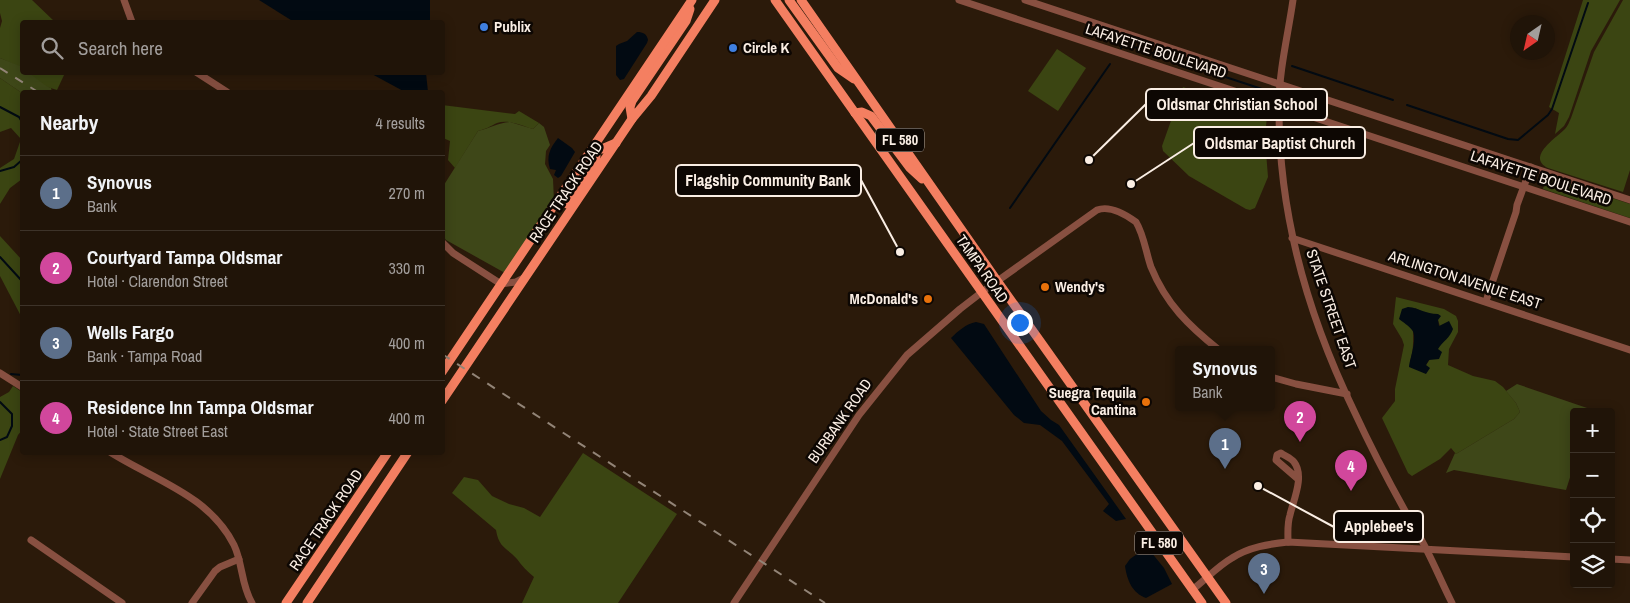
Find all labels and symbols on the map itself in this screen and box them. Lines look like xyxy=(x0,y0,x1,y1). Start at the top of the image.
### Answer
north arrow xyxy=(1510,15,1555,60)
place label: Publix xyxy=(494,16,531,37)
street label: LAFAYETTE BOULEVARD xyxy=(1083,18,1230,83)
marker: Publix xyxy=(478,21,490,33)
place label: Circle K xyxy=(743,37,790,58)
marker: Circle K xyxy=(727,42,739,54)
callout: Oldsmar Christian School xyxy=(1146,89,1327,120)
text: Oldsmar Christian School xyxy=(1156,93,1318,115)
callout: Oldsmar Baptist Church xyxy=(1194,127,1365,158)
road number: FL 580 xyxy=(876,128,924,152)
text: Oldsmar Baptist Church xyxy=(1205,132,1355,154)
street label: RACE TRACK ROAD xyxy=(524,137,607,247)
street label: LAFAYETTE BOULEVARD xyxy=(1468,145,1615,210)
callout: Flagship Community Bank xyxy=(676,165,861,196)
text: Flagship Community Bank xyxy=(685,169,851,191)
street label: TAMPA ROAD xyxy=(951,230,1014,307)
street label: ARLINGTON AVENUE EAST xyxy=(1385,245,1545,314)
street label: STATE STREET EAST xyxy=(1301,246,1362,372)
place label: Wendy's xyxy=(1055,276,1105,297)
marker: Wendy's xyxy=(1039,281,1051,293)
place label: McDonald's xyxy=(849,288,918,309)
marker: McDonald's xyxy=(922,293,934,305)
your location xyxy=(1007,310,1033,336)
street label: BURBANK ROAD xyxy=(803,374,876,467)
place label: Suegra Tequila Cantina xyxy=(1049,382,1136,420)
marker: Suegra Tequila Cantina xyxy=(1140,396,1152,408)
pin: 2 xyxy=(1284,401,1316,442)
pin: 1 xyxy=(1209,428,1241,469)
pin: 4 xyxy=(1335,450,1367,491)
street label: RACE TRACK ROAD xyxy=(284,465,367,575)
callout: Applebee's xyxy=(1334,511,1423,542)
text: Applebee's xyxy=(1344,515,1414,537)
road number: FL 580 xyxy=(1135,532,1183,554)
pin: 3 xyxy=(1248,553,1280,594)

